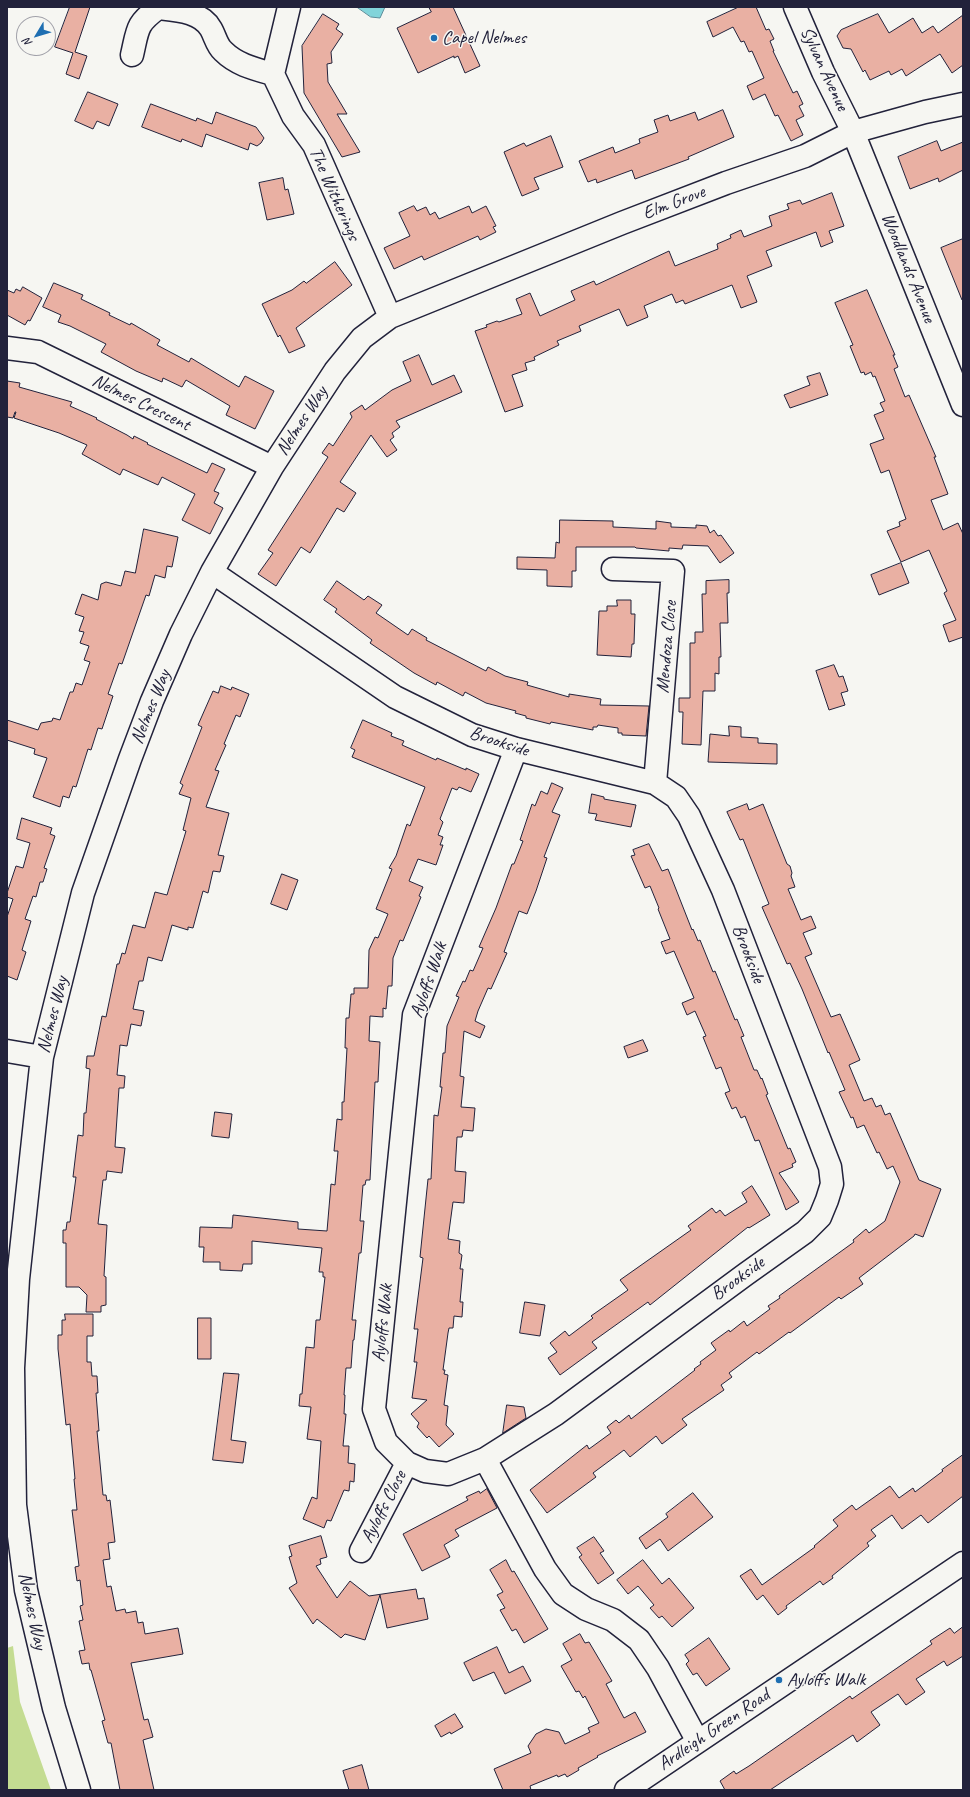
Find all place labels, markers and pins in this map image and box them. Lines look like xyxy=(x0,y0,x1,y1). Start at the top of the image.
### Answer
place label: Capel Nelmes xyxy=(442,27,526,49)
marker: Capel Nelmes xyxy=(429,33,439,43)
place label: Ayloffs Walk xyxy=(787,1669,865,1691)
marker: Ayloffs Walk xyxy=(774,1675,784,1685)

